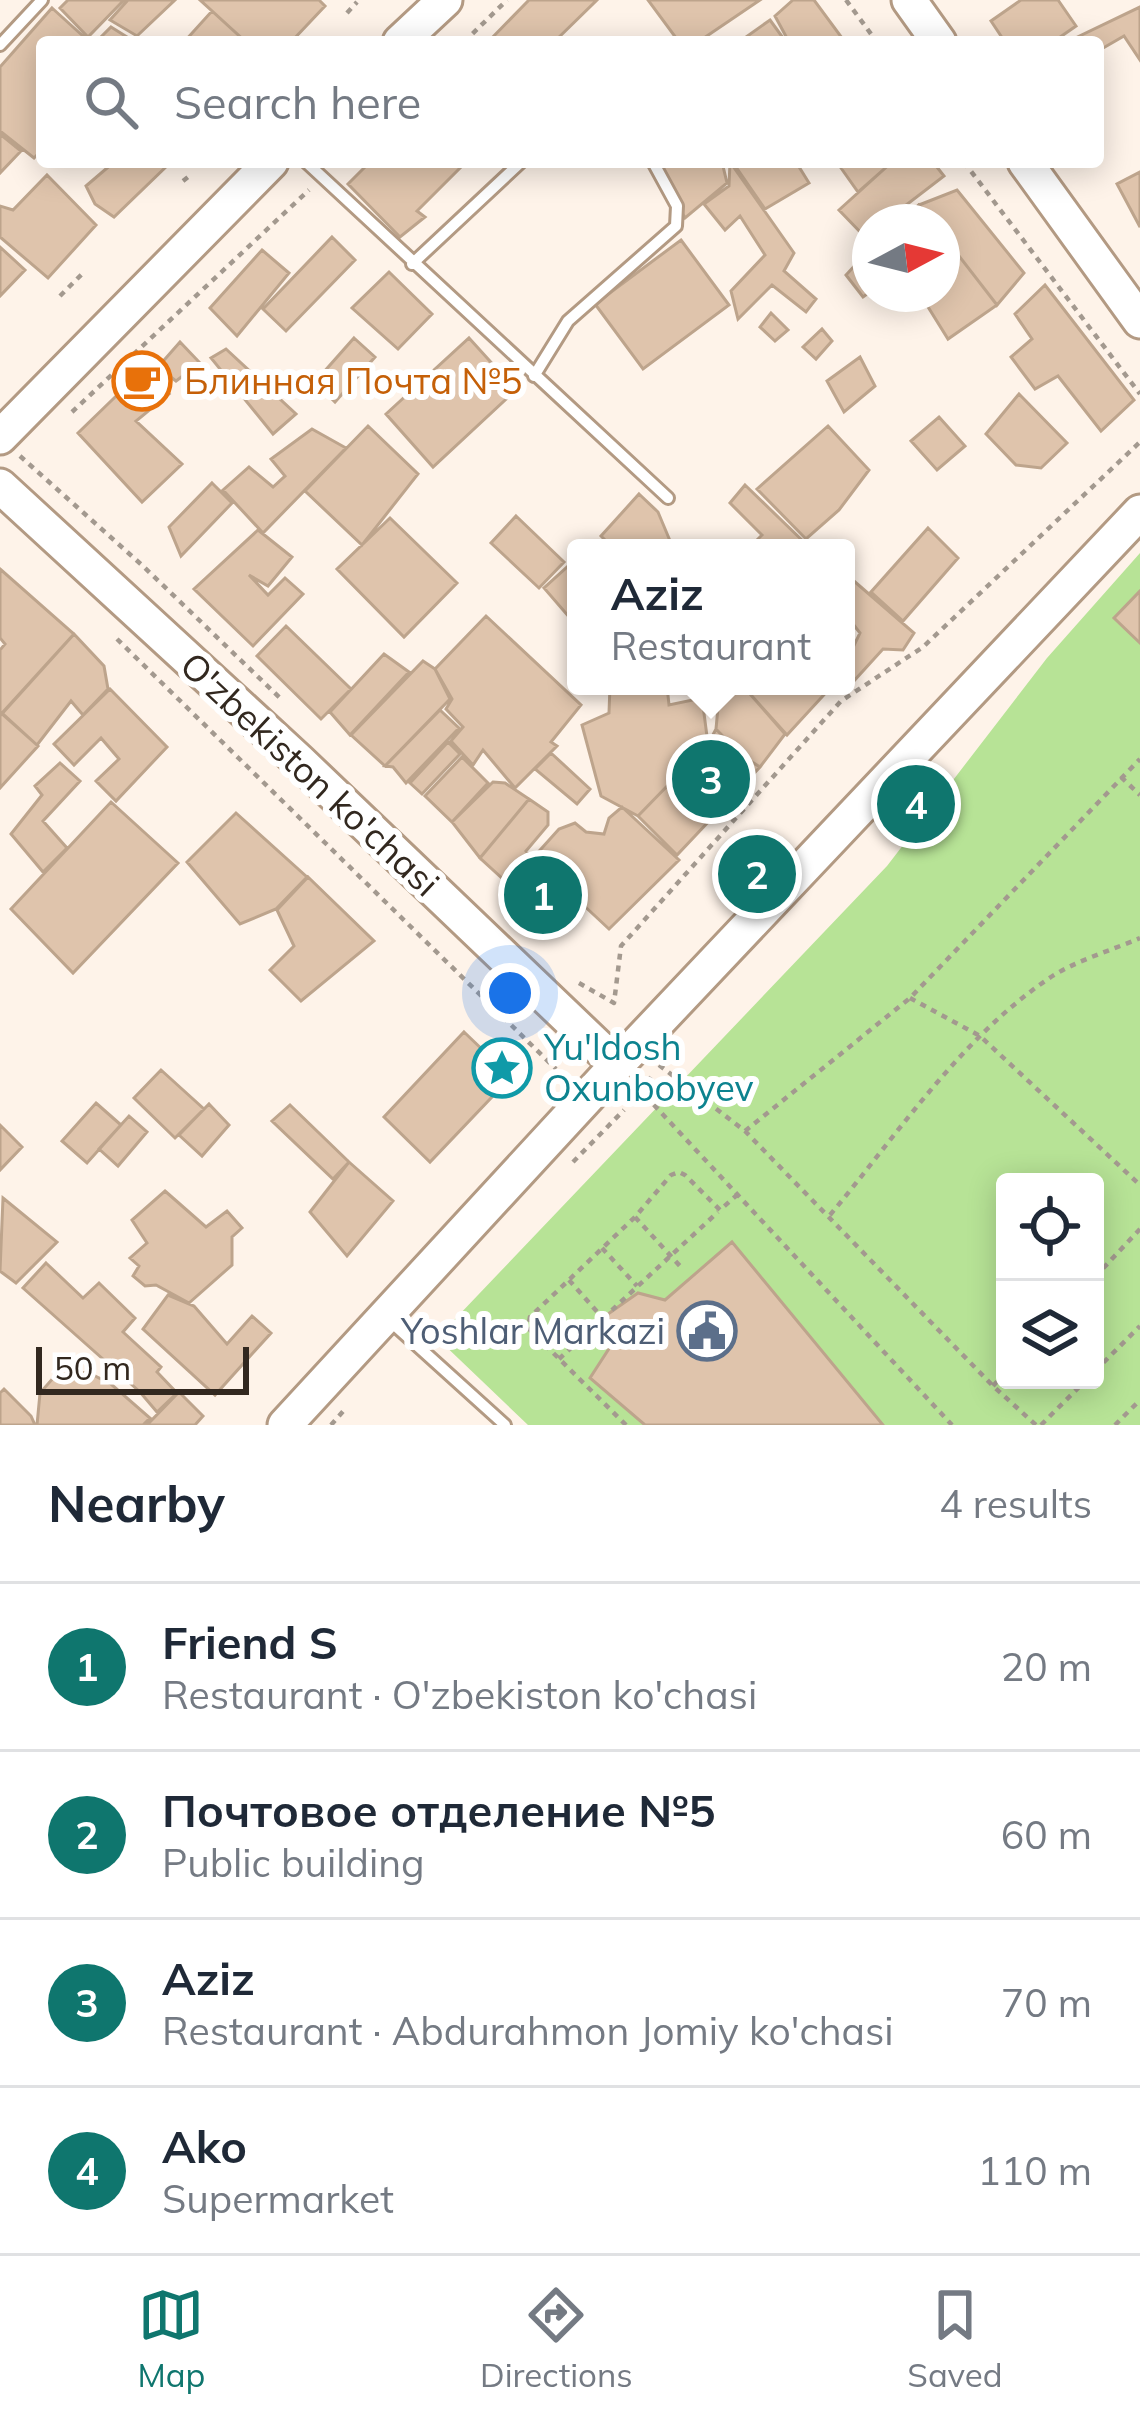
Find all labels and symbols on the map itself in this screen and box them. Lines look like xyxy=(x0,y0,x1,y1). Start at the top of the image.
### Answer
north arrow xyxy=(852,204,960,312)
cafe icon: Блинная Почта №5 xyxy=(111,350,173,412)
place label: Блинная Почта №5 xyxy=(184,358,522,403)
street label: O'zbekiston ko'chasi xyxy=(172,642,449,905)
pin: 3 xyxy=(672,734,750,824)
pin: 4 xyxy=(877,759,955,849)
pin: 2 xyxy=(718,829,796,919)
pin: 1 xyxy=(504,850,582,940)
your location xyxy=(480,963,540,1023)
place label: Yu'ldosh Oxunbobyev xyxy=(543,1024,754,1110)
place icon: Yu'ldosh Oxunbobyev xyxy=(471,1037,533,1099)
public building icon: Yoshlar Markazi xyxy=(676,1300,738,1362)
place label: Yoshlar Markazi xyxy=(400,1308,665,1353)
scale bar xyxy=(36,1341,249,1394)

